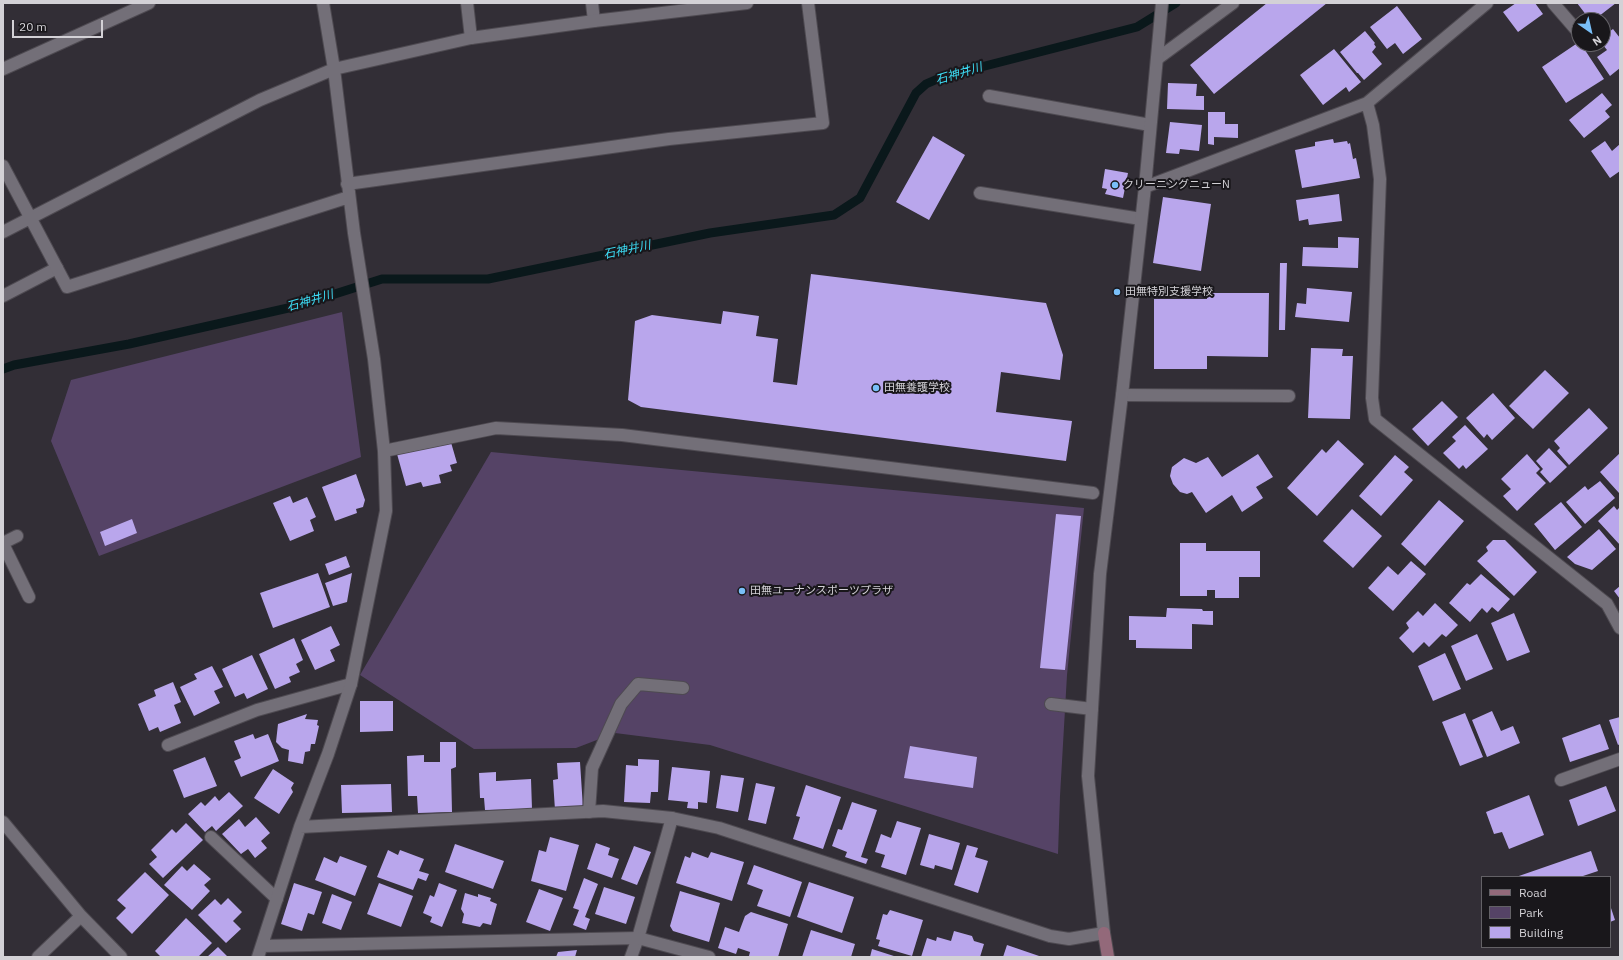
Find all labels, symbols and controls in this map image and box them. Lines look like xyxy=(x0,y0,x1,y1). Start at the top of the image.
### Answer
scale bar xyxy=(14,12,105,38)
north arrow xyxy=(1571,12,1611,52)
text: 20 m xyxy=(19,19,47,34)
text: N xyxy=(1590,33,1604,49)
water label: 石神井川 xyxy=(934,60,984,88)
place label: クリーニングニューN xyxy=(1123,178,1230,192)
marker: クリーニングニューN xyxy=(1110,180,1120,190)
water label: 石神井川 xyxy=(602,238,652,262)
place label: 田無特別支援学校 xyxy=(1125,285,1213,299)
water label: 石神井川 xyxy=(285,287,335,315)
marker: 田無特別支援学校 xyxy=(1112,287,1122,297)
place label: 田無養護学校 xyxy=(884,381,950,395)
marker: 田無養護学校 xyxy=(871,383,881,393)
place label: 田無ユーナンスポーツプラザ xyxy=(750,584,893,598)
marker: 田無ユーナンスポーツプラザ xyxy=(737,586,747,596)
legend xyxy=(1481,876,1611,948)
text: Road xyxy=(1519,885,1547,900)
text: Park xyxy=(1519,905,1543,920)
text: Building xyxy=(1519,925,1563,940)

